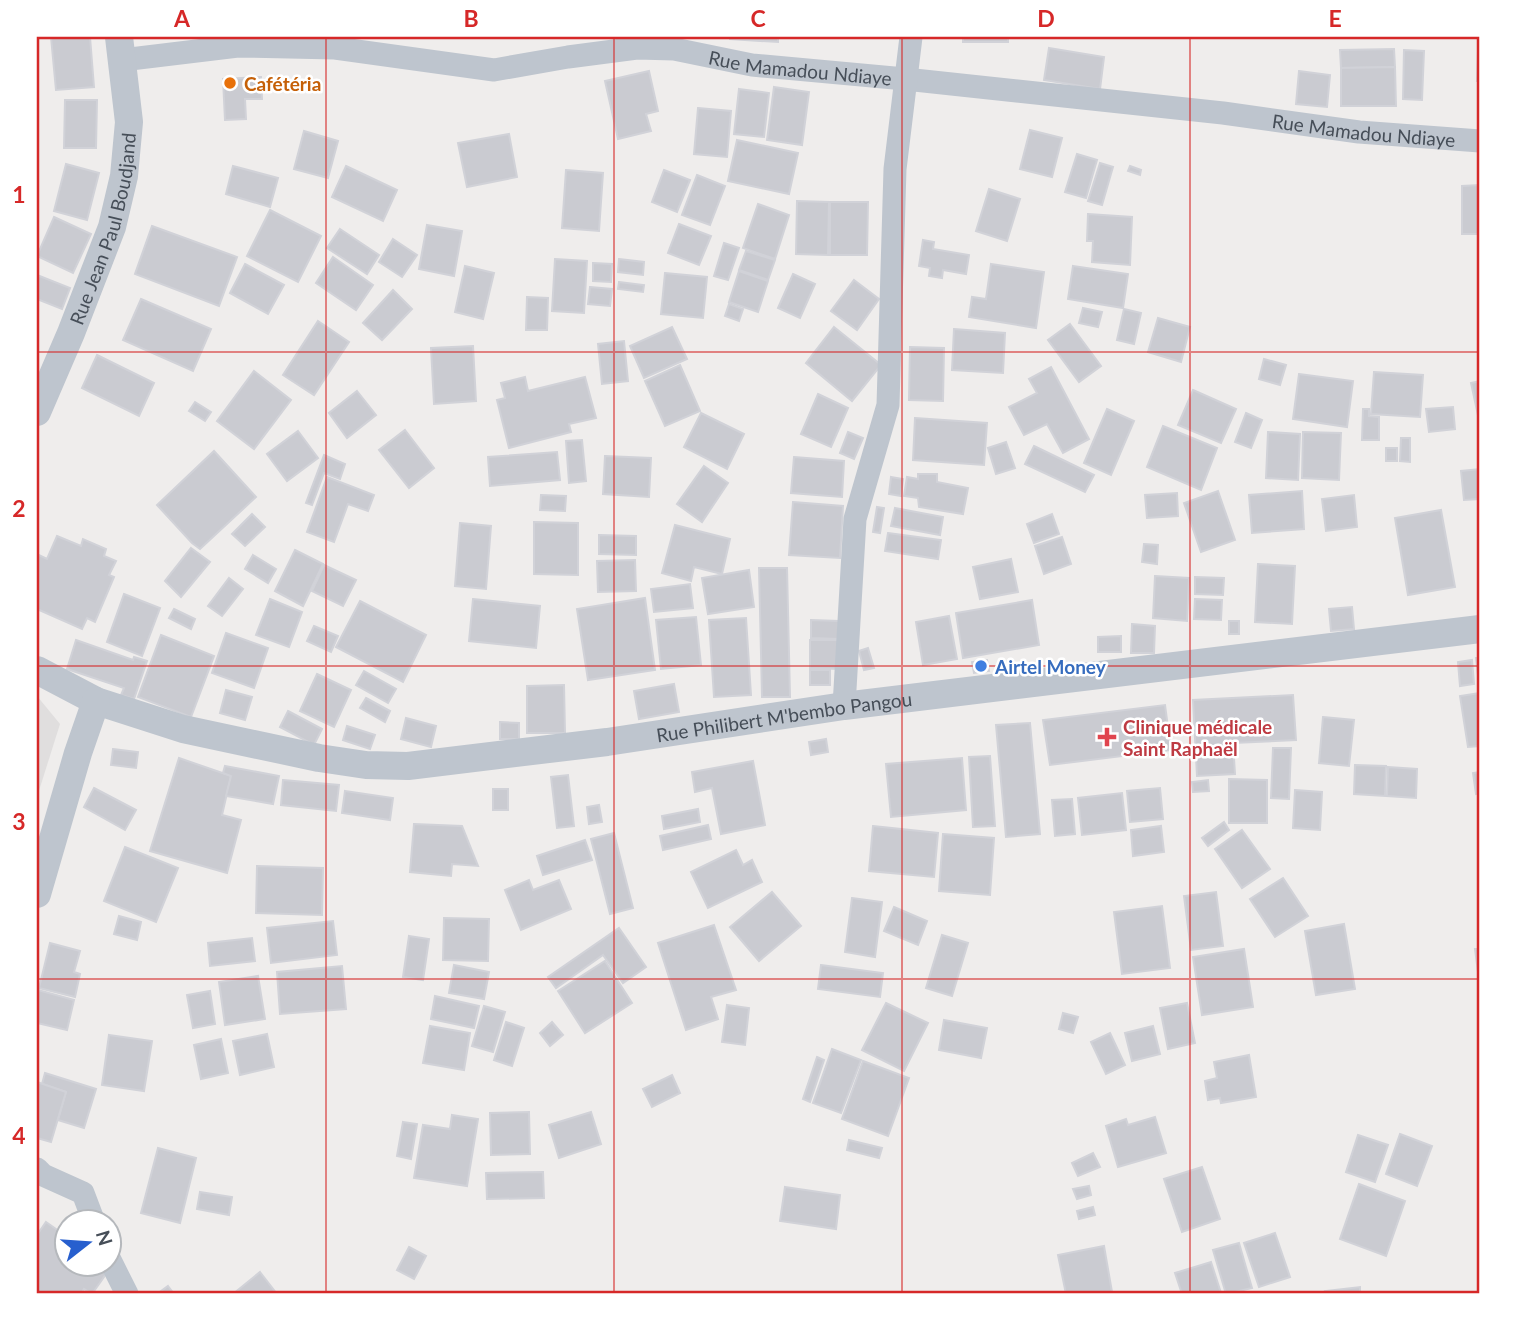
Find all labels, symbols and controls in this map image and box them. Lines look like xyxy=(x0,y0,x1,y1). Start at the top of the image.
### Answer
text: A xyxy=(173,4,191,32)
text: B xyxy=(463,4,479,32)
text: C xyxy=(750,4,766,32)
text: D xyxy=(1037,4,1055,32)
text: E xyxy=(1328,4,1342,32)
street label: Rue Mamadou Ndiaye xyxy=(707,45,893,89)
place label: Cafétéria xyxy=(244,72,321,95)
marker: Cafétéria xyxy=(222,75,238,91)
street label: Rue Mamadou Ndiaye xyxy=(1271,108,1456,151)
street label: Rue Jean Paul Boudjand xyxy=(64,132,139,327)
text: 1 xyxy=(12,180,26,208)
text: 2 xyxy=(12,494,26,522)
place label: Airtel Money xyxy=(994,655,1107,678)
marker: Airtel Money xyxy=(973,658,989,674)
street label: Rue Philibert M'bembo Pangou xyxy=(654,686,913,746)
place label: Clinique médicale Saint Raphaël xyxy=(1123,715,1272,760)
marker: Clinique médicale Saint Raphaël xyxy=(1097,727,1117,747)
text: 3 xyxy=(12,807,26,835)
text: 4 xyxy=(12,1121,26,1149)
north arrow xyxy=(52,1208,122,1278)
text: N xyxy=(92,1228,118,1248)

